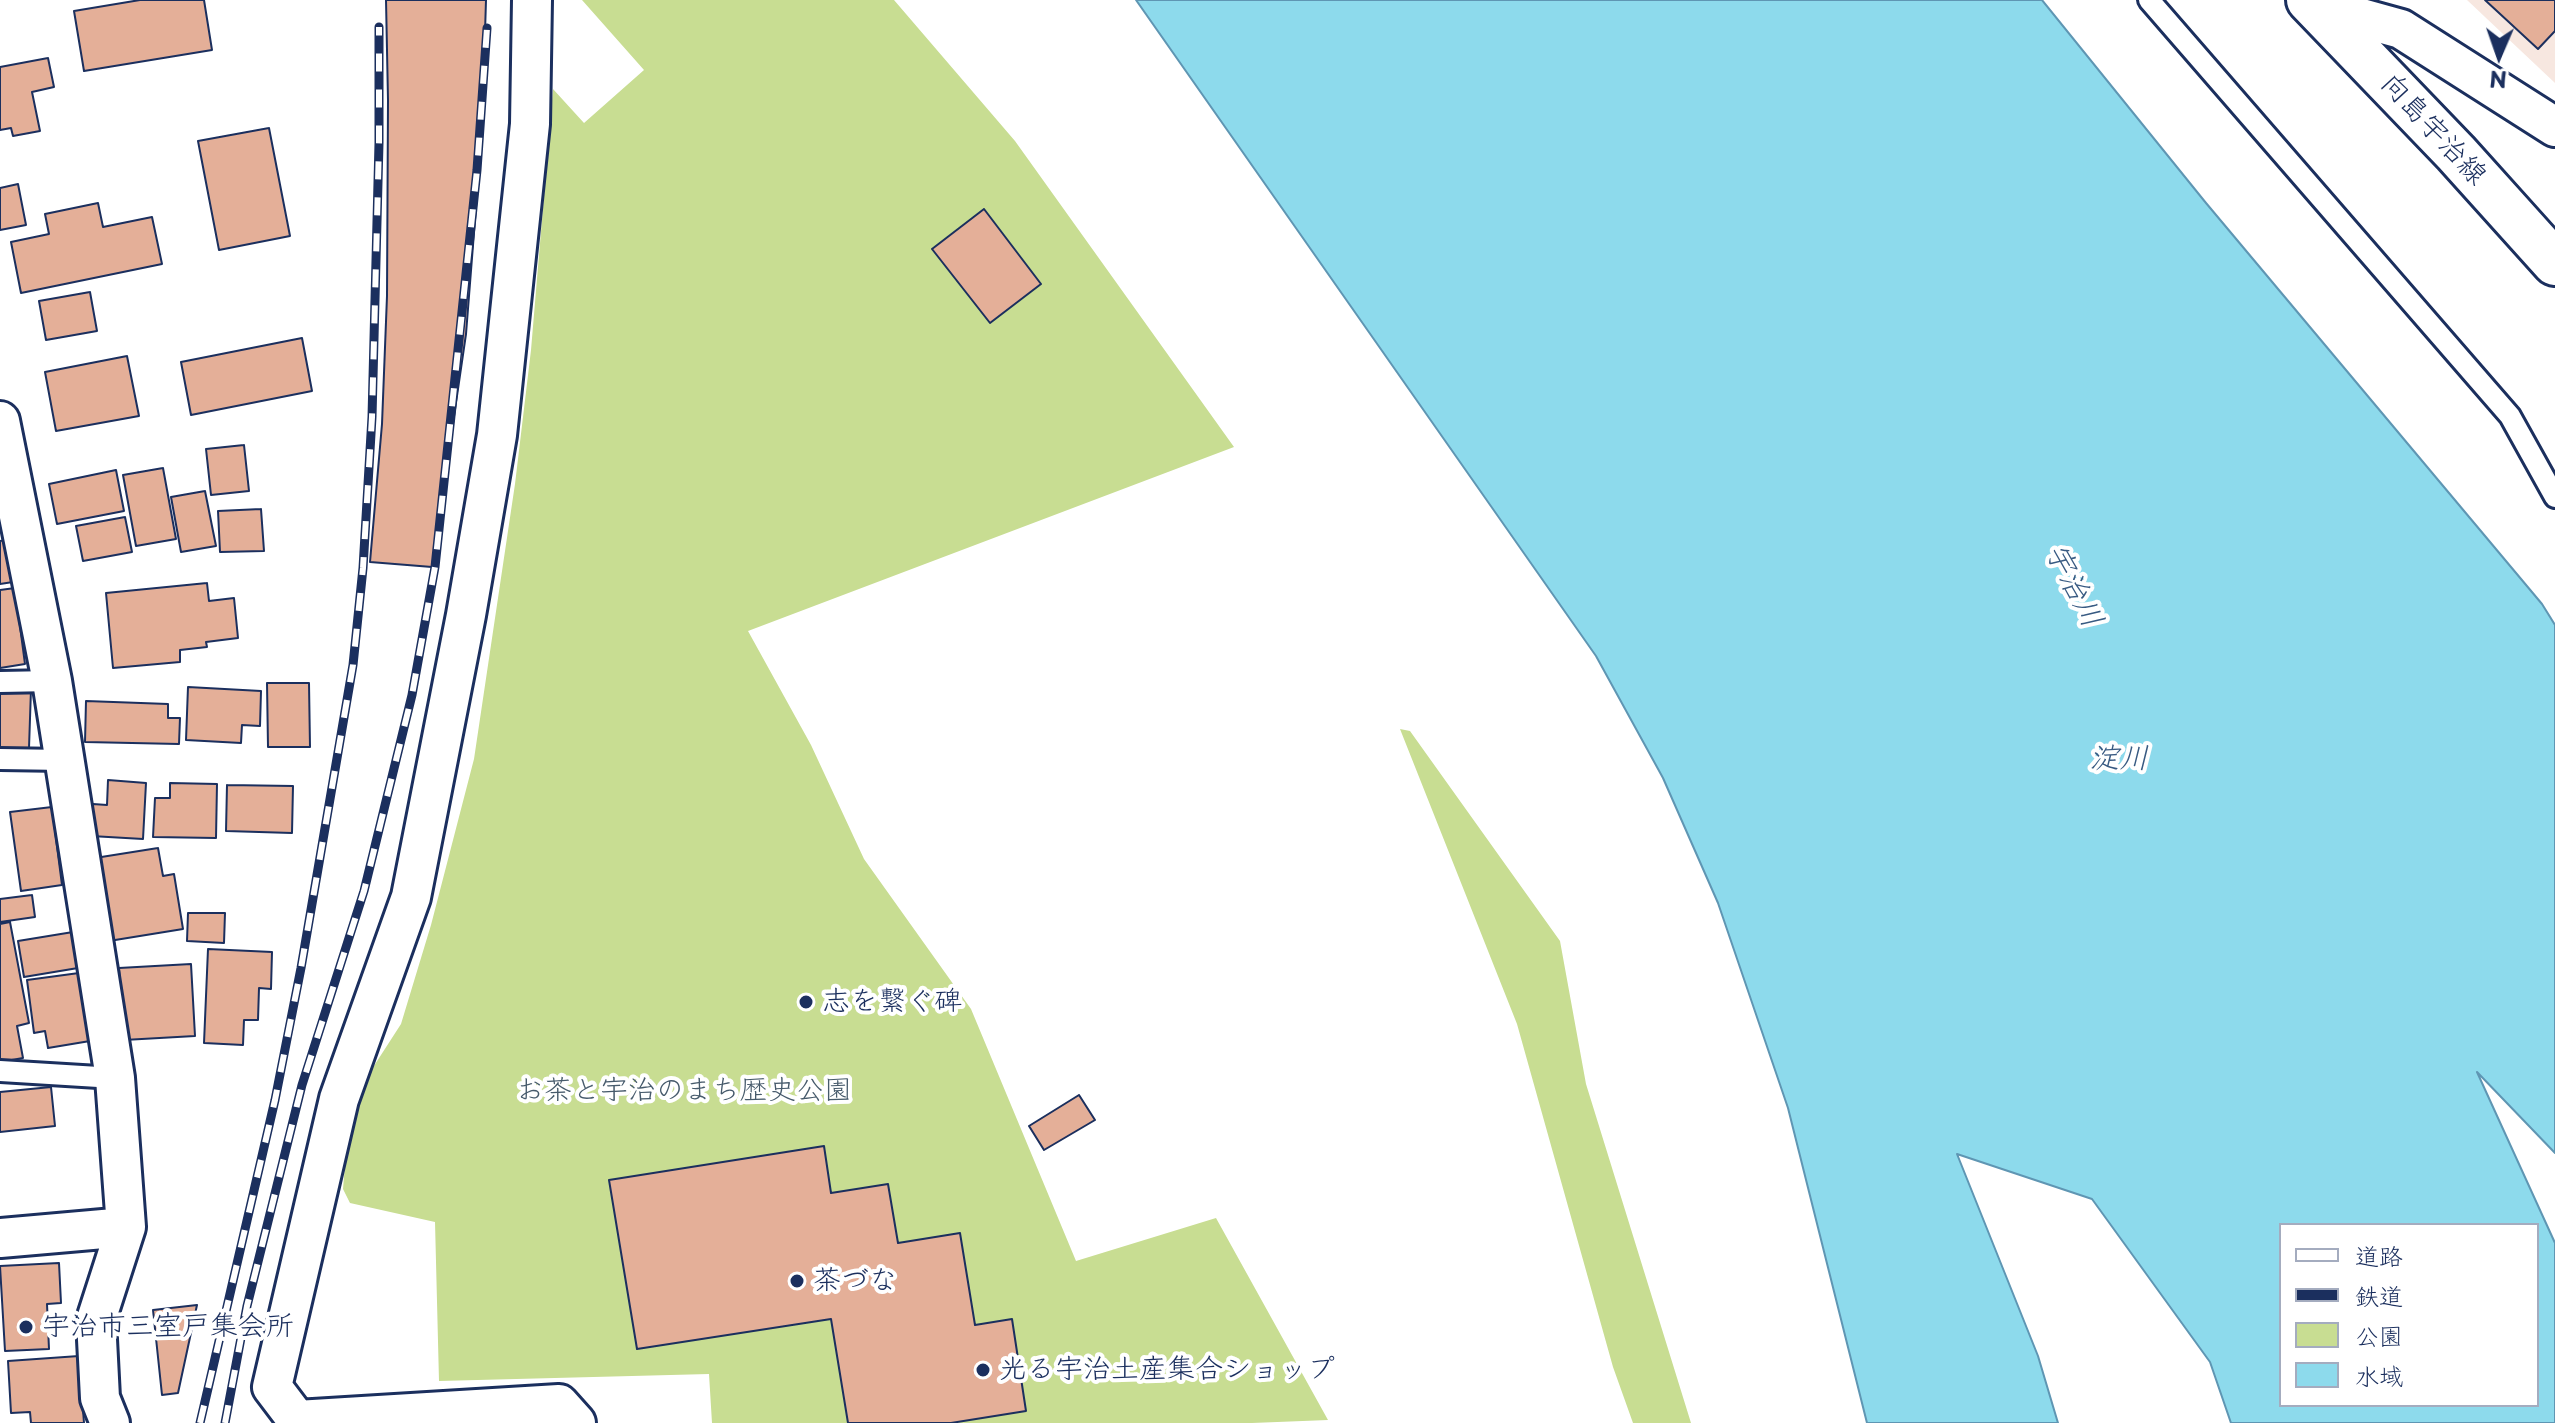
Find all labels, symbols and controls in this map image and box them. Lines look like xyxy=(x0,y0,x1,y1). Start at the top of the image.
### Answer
north arrow xyxy=(2459,16,2539,96)
text: N xyxy=(2489,64,2507,97)
street label: 向島宇治線 xyxy=(2373,67,2493,193)
water label: 宇治川 xyxy=(2037,538,2109,634)
water label: 淀川 xyxy=(2089,742,2149,778)
place label: 志を繋ぐ碑 xyxy=(822,985,962,1019)
marker: 志を繋ぐ碑 xyxy=(797,993,815,1011)
park label: お茶と宇治のまち歴史公園 xyxy=(516,1074,852,1108)
legend xyxy=(2279,1223,2539,1407)
text: 道路 xyxy=(2355,1237,2403,1273)
place label: 茶づな xyxy=(813,1264,897,1298)
marker: 茶づな xyxy=(788,1272,806,1290)
text: 鉄道 xyxy=(2355,1277,2403,1313)
place label: 宇治市三室戸集会所 xyxy=(42,1310,294,1344)
text: 公園 xyxy=(2355,1317,2403,1353)
marker: 宇治市三室戸集会所 xyxy=(17,1318,35,1336)
place label: 光る宇治土産集合ショップ xyxy=(999,1353,1335,1387)
text: 水域 xyxy=(2355,1357,2403,1393)
marker: 光る宇治土産集合ショップ xyxy=(974,1361,992,1379)

